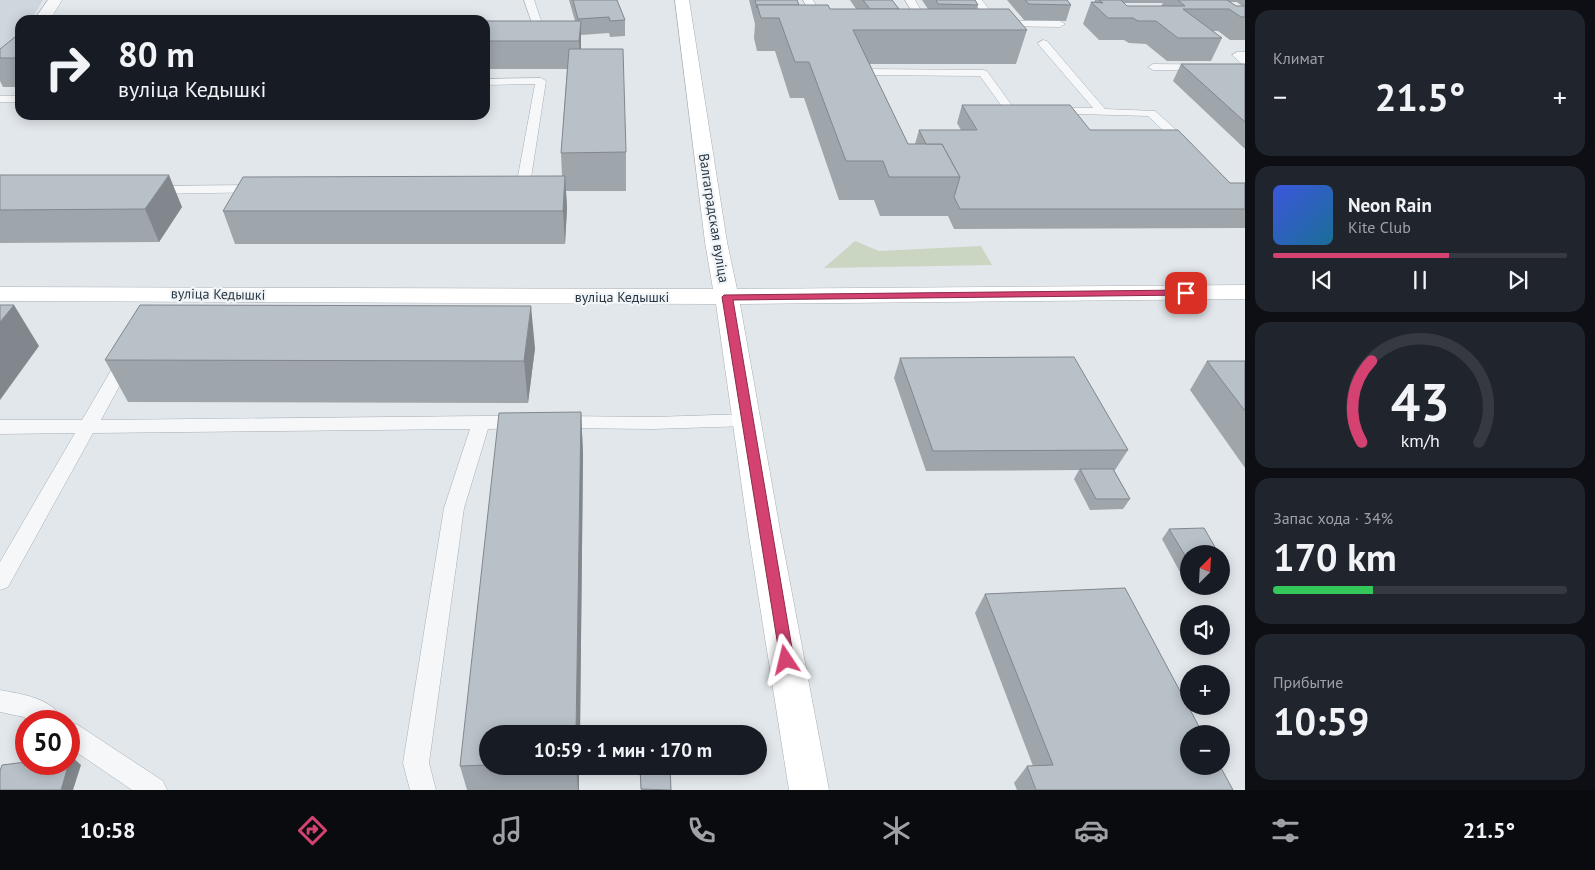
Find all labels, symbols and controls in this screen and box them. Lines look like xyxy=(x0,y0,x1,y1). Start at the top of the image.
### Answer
text: 80 m xyxy=(118,31,195,77)
icon: right xyxy=(35,35,100,100)
text: Климат xyxy=(1273,48,1324,68)
text: 21.5° xyxy=(1375,72,1465,121)
text: вуліца Кедышкі xyxy=(118,75,266,103)
text: − xyxy=(1273,78,1287,115)
text: + xyxy=(1553,78,1567,115)
street label: Валгаградская вуліца xyxy=(695,152,733,284)
text: Neon Rain xyxy=(1348,193,1432,217)
text: Kite Club xyxy=(1348,217,1411,237)
icon: previous xyxy=(1308,266,1336,294)
icon: pause xyxy=(1406,266,1434,294)
icon: next xyxy=(1504,266,1532,294)
pin xyxy=(1165,272,1207,314)
icon: arrive xyxy=(1172,279,1200,307)
street label: вуліца Кедышкі xyxy=(171,284,265,304)
street label: вуліца Кедышкі xyxy=(575,288,669,306)
text: 43 xyxy=(1391,368,1449,435)
text: km/h xyxy=(1400,429,1440,452)
text: Запас хода · 34% xyxy=(1273,508,1393,528)
text: 170 km xyxy=(1273,532,1397,581)
north arrow xyxy=(1180,545,1230,595)
map controls xyxy=(1180,545,1230,775)
button: sound xyxy=(1180,605,1230,655)
position arrow xyxy=(759,633,811,685)
button: + xyxy=(1180,665,1230,715)
text: Прибытие xyxy=(1273,672,1343,692)
text: 10:59 xyxy=(1273,696,1369,745)
speed limit sign: 50 xyxy=(15,710,80,775)
button: − xyxy=(1180,725,1230,775)
text: 10:59 · 1 мин · 170 m xyxy=(534,738,712,762)
icon: directions xyxy=(295,813,330,848)
icon: music xyxy=(490,813,525,848)
icon: phone xyxy=(684,813,719,848)
icon: climate xyxy=(879,813,914,848)
icon: car xyxy=(1074,813,1109,848)
icon: filters xyxy=(1268,813,1303,848)
text: 10:58 xyxy=(80,816,136,844)
text: 21.5° xyxy=(1463,816,1515,844)

